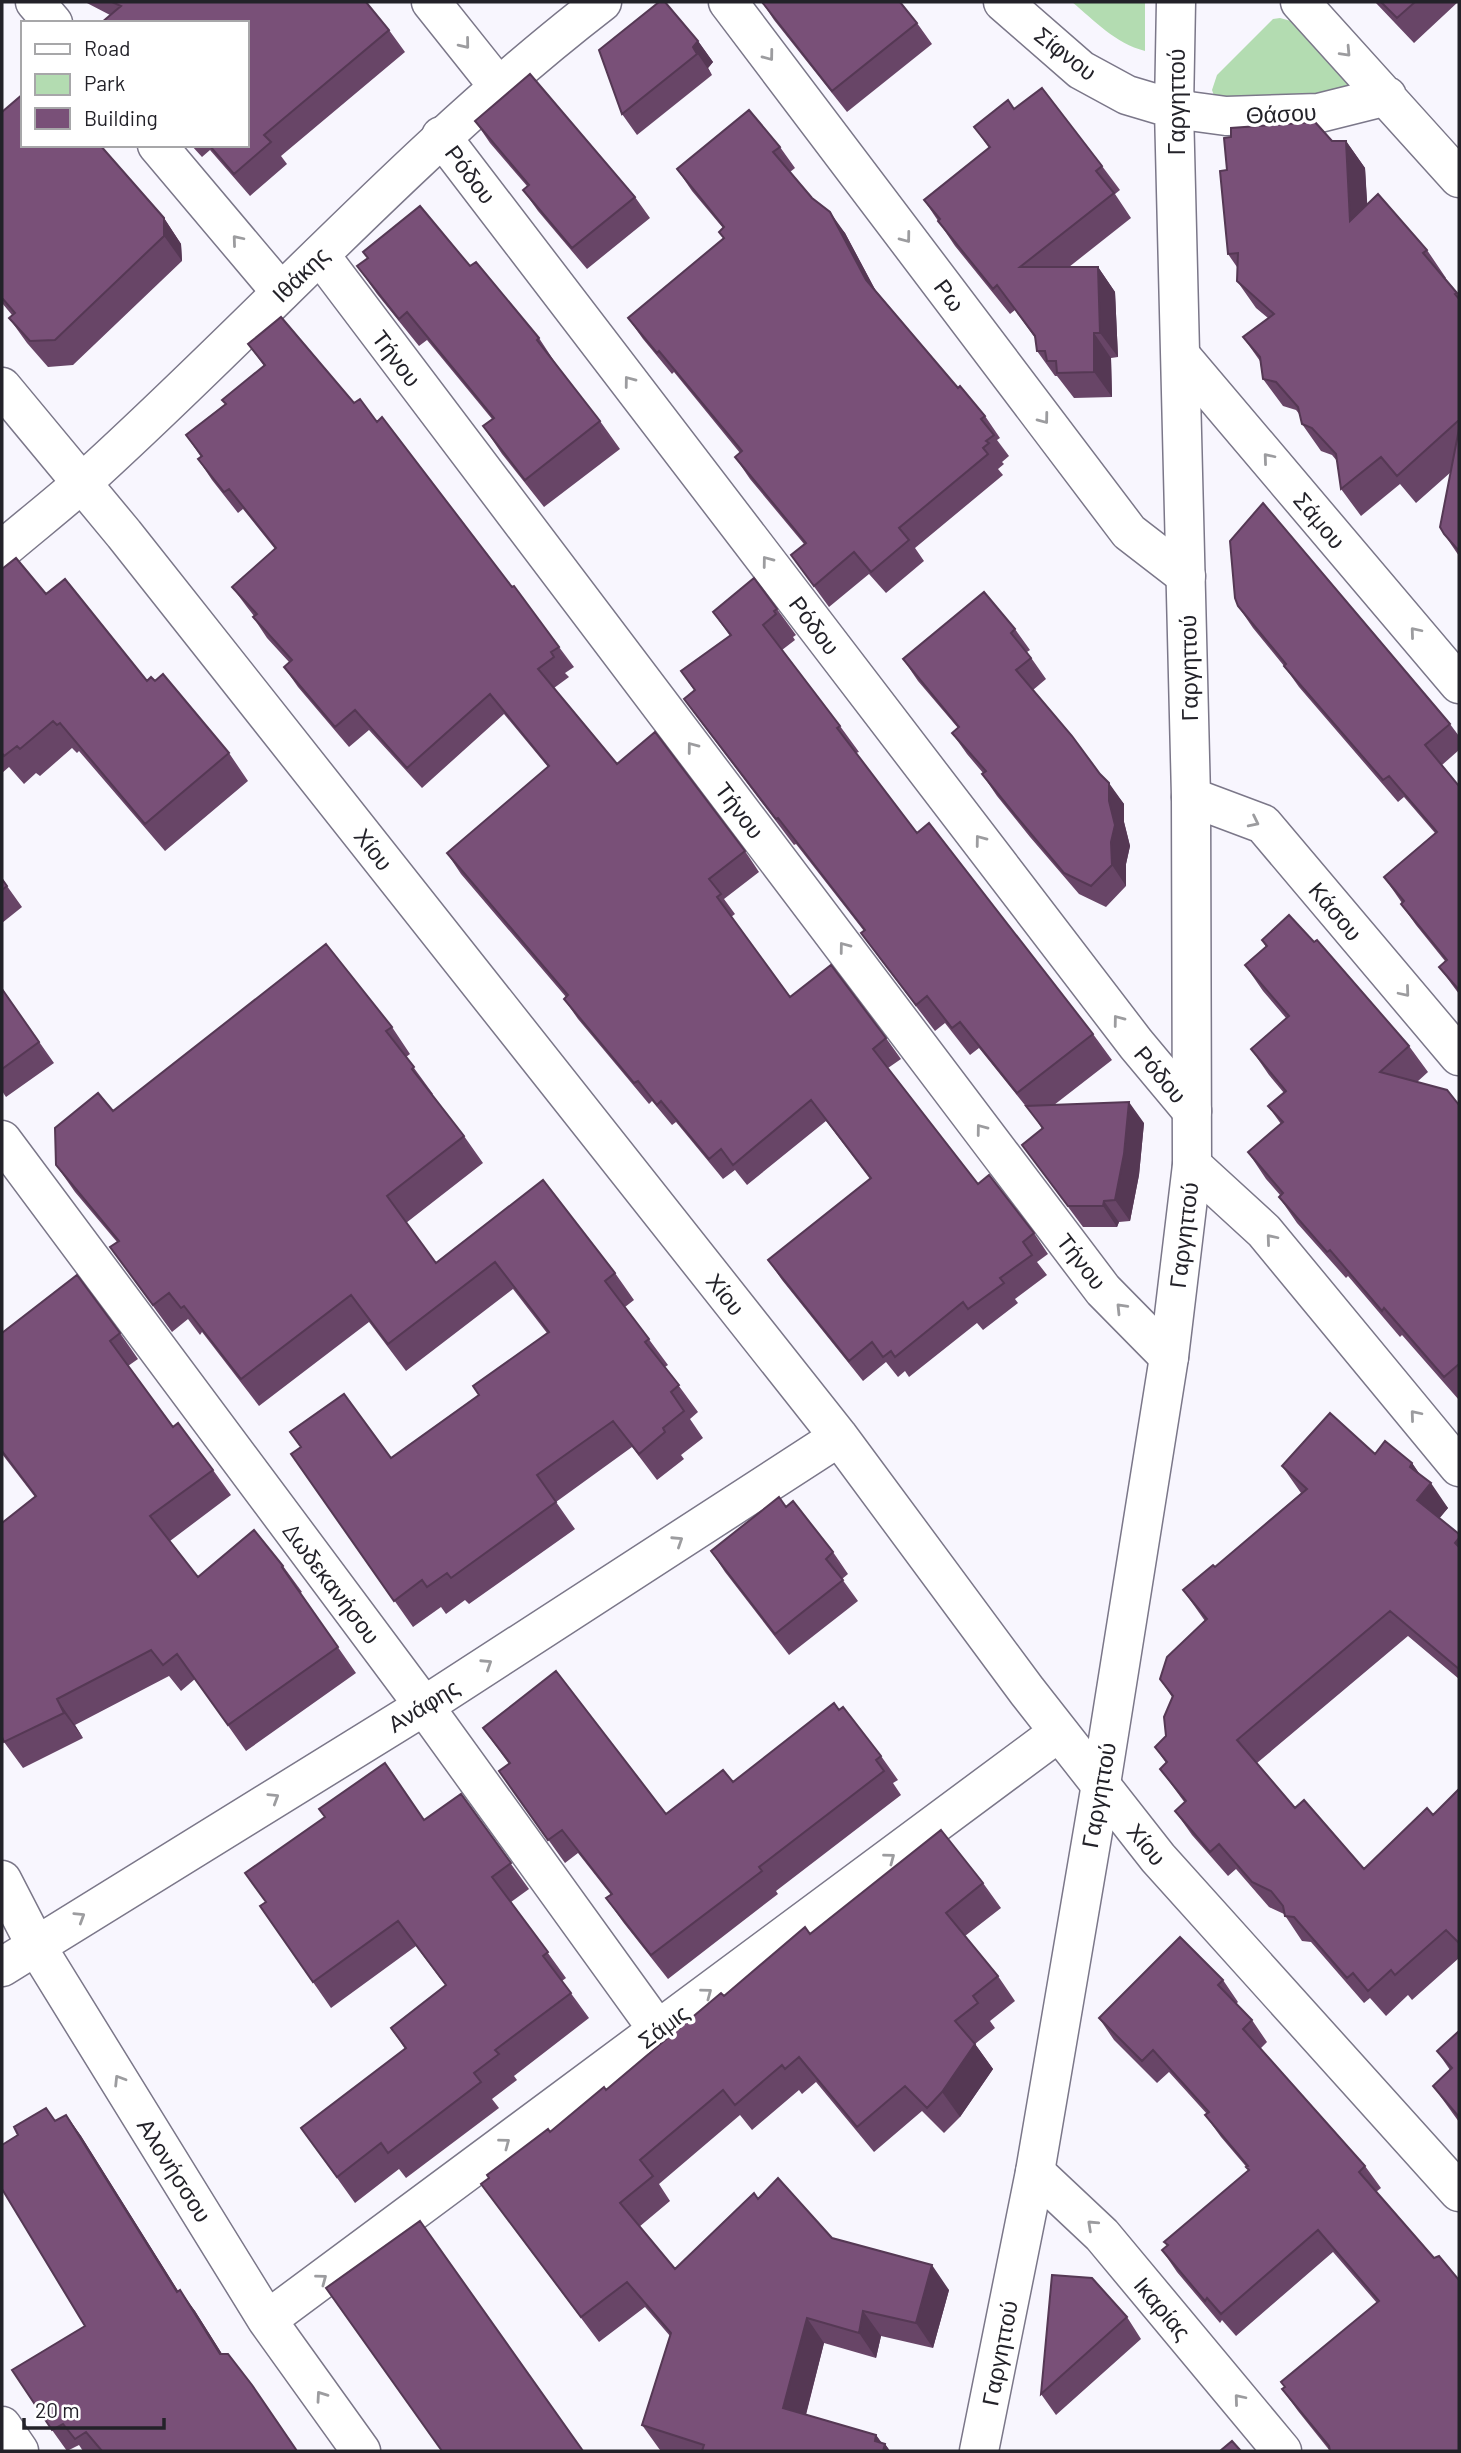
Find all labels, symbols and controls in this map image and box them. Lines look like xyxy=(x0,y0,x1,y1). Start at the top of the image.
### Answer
street label: Σίφνου xyxy=(1029,20,1103,86)
legend xyxy=(21,21,248,147)
text: Road xyxy=(84,35,130,60)
one-way arrow xyxy=(456,36,469,48)
one-way arrow xyxy=(1338,44,1351,57)
one-way arrow xyxy=(761,48,773,61)
street label: Γαργηττού xyxy=(1162,49,1190,155)
text: Park xyxy=(84,70,125,95)
street label: Θάσου xyxy=(1245,97,1317,129)
text: Building xyxy=(84,105,158,130)
street label: Ρόδου xyxy=(440,139,502,209)
one-way arrow xyxy=(898,230,911,242)
one-way arrow xyxy=(233,235,245,248)
street label: Ιθάκης xyxy=(266,240,334,308)
street label: Ρω xyxy=(929,273,971,317)
street label: Τήνου xyxy=(367,324,427,392)
one-way arrow xyxy=(624,376,637,389)
one-way arrow xyxy=(1035,411,1048,424)
one-way arrow xyxy=(1264,454,1276,467)
street label: Σάμου xyxy=(1288,486,1352,554)
one-way arrow xyxy=(763,557,776,569)
street label: Ρόδου xyxy=(784,590,846,660)
street label: Γαργηττού xyxy=(1173,614,1203,722)
one-way arrow xyxy=(1411,627,1423,640)
one-way arrow xyxy=(687,742,700,754)
street label: Τήνου xyxy=(710,776,770,844)
one-way arrow xyxy=(1247,814,1260,827)
street label: Χίου xyxy=(349,822,399,876)
one-way arrow xyxy=(975,835,988,847)
street label: Κάσου xyxy=(1303,876,1369,946)
one-way arrow xyxy=(840,943,852,955)
one-way arrow xyxy=(1396,984,1409,996)
one-way arrow xyxy=(1113,1016,1126,1028)
street label: Ρόδου xyxy=(1129,1040,1193,1108)
one-way arrow xyxy=(977,1124,990,1137)
street label: Γαργηττού xyxy=(1163,1180,1203,1290)
street label: Τήνου xyxy=(1051,1227,1113,1295)
one-way arrow xyxy=(1267,1235,1279,1248)
street label: Χίου xyxy=(701,1267,751,1321)
one-way arrow xyxy=(1117,1303,1130,1316)
one-way arrow xyxy=(1411,1410,1424,1422)
street label: Δωδεκανήσου xyxy=(277,1517,387,1649)
one-way arrow xyxy=(671,1536,684,1549)
one-way arrow xyxy=(480,1660,493,1673)
street label: Ανάφης xyxy=(382,1672,464,1738)
street label: Γαργηττού xyxy=(1075,1740,1121,1850)
one-way arrow xyxy=(266,1793,279,1806)
street label: Χίου xyxy=(1122,1817,1172,1871)
one-way arrow xyxy=(882,1853,895,1866)
one-way arrow xyxy=(72,1912,85,1925)
one-way arrow xyxy=(699,1989,712,2001)
street label: Σάμις xyxy=(632,1998,694,2054)
one-way arrow xyxy=(115,2075,128,2088)
street label: Αλονήσσου xyxy=(132,2113,218,2227)
one-way arrow xyxy=(497,2139,509,2152)
one-way arrow xyxy=(1087,2221,1100,2234)
street label: Ικαρίας xyxy=(1129,2271,1197,2345)
one-way arrow xyxy=(314,2275,327,2287)
street label: Γαργηττού xyxy=(975,2298,1023,2408)
scale bar xyxy=(24,2386,164,2430)
one-way arrow xyxy=(317,2391,329,2404)
one-way arrow xyxy=(1234,2394,1247,2406)
text: 20 m xyxy=(35,2397,80,2422)

